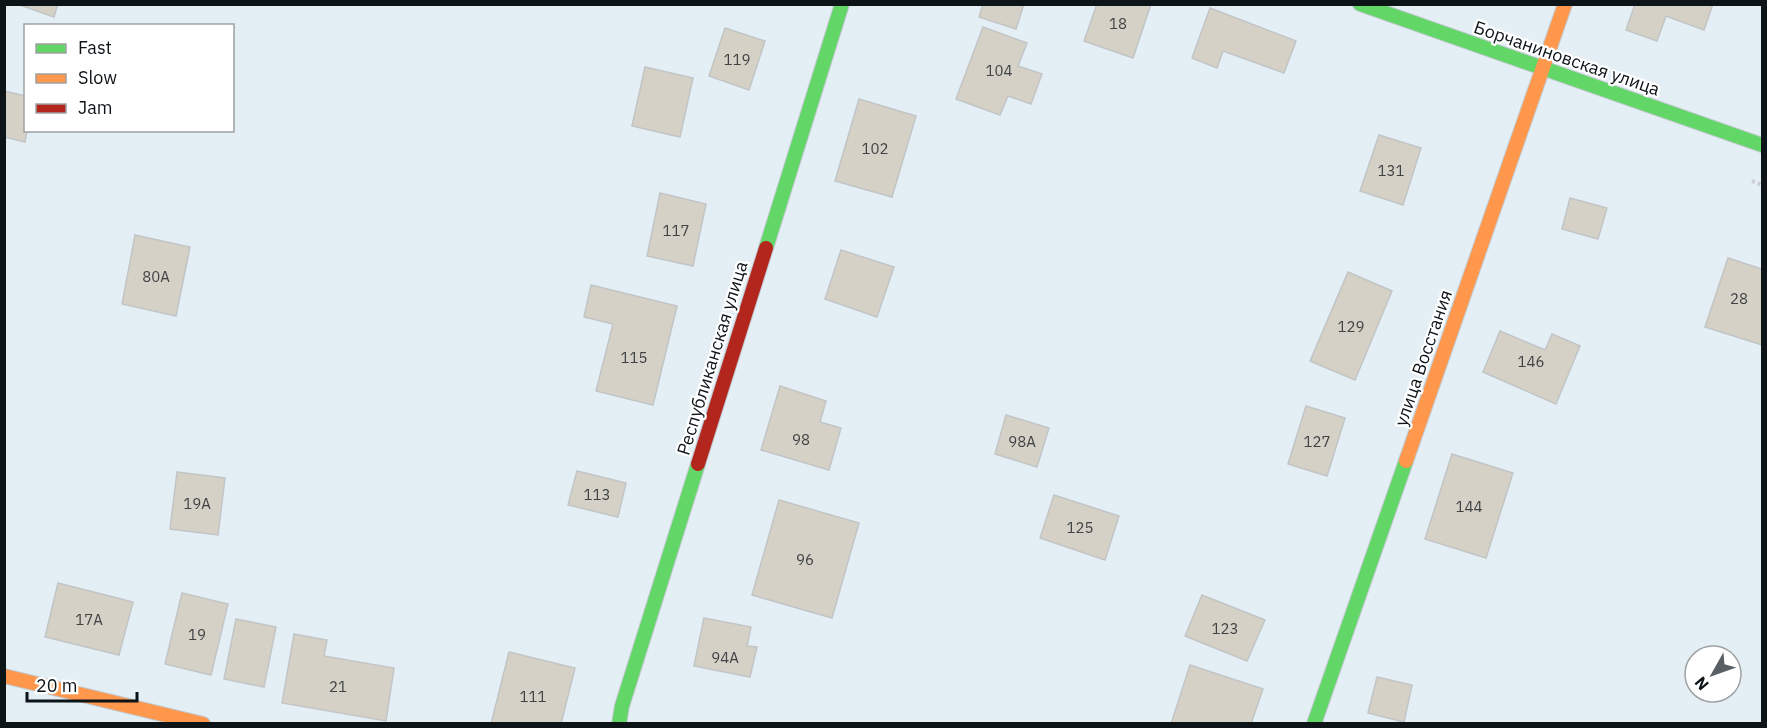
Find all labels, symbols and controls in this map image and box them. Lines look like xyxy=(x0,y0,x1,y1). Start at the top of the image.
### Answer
house number: 18 xyxy=(1109,14,1127,33)
street label: Борчаниновская улица xyxy=(1471,15,1663,101)
legend xyxy=(24,24,234,132)
text: Fast xyxy=(78,36,112,59)
house number: 119 xyxy=(723,50,751,69)
house number: 104 xyxy=(985,61,1013,80)
text: Slow xyxy=(78,66,117,89)
text: Jam xyxy=(78,96,113,119)
house number: 102 xyxy=(861,139,889,158)
house number: 131 xyxy=(1377,161,1405,180)
house number: 117 xyxy=(662,221,690,240)
street label: Республиканская улица xyxy=(672,258,753,458)
house number: 80А xyxy=(142,267,170,286)
street label: улица Восстания xyxy=(1389,287,1457,429)
house number: 28 xyxy=(1730,289,1748,308)
house number: 129 xyxy=(1337,317,1365,336)
house number: 115 xyxy=(620,348,648,367)
house number: 146 xyxy=(1517,352,1545,371)
house number: 98 xyxy=(792,430,810,449)
house number: 98А xyxy=(1008,432,1036,451)
house number: 127 xyxy=(1303,432,1331,451)
house number: 113 xyxy=(583,485,611,504)
house number: 19А xyxy=(183,494,211,513)
house number: 144 xyxy=(1455,497,1483,516)
house number: 125 xyxy=(1066,518,1094,537)
house number: 96 xyxy=(796,550,814,569)
house number: 17А xyxy=(75,610,103,629)
house number: 123 xyxy=(1211,619,1239,638)
house number: 19 xyxy=(188,625,206,644)
north arrow xyxy=(1683,644,1743,704)
house number: 94А xyxy=(711,648,739,667)
scale bar xyxy=(27,665,136,703)
text: N xyxy=(1690,673,1713,695)
text: 20 m xyxy=(36,674,78,697)
house number: 21 xyxy=(329,677,347,696)
house number: 111 xyxy=(519,687,547,706)

